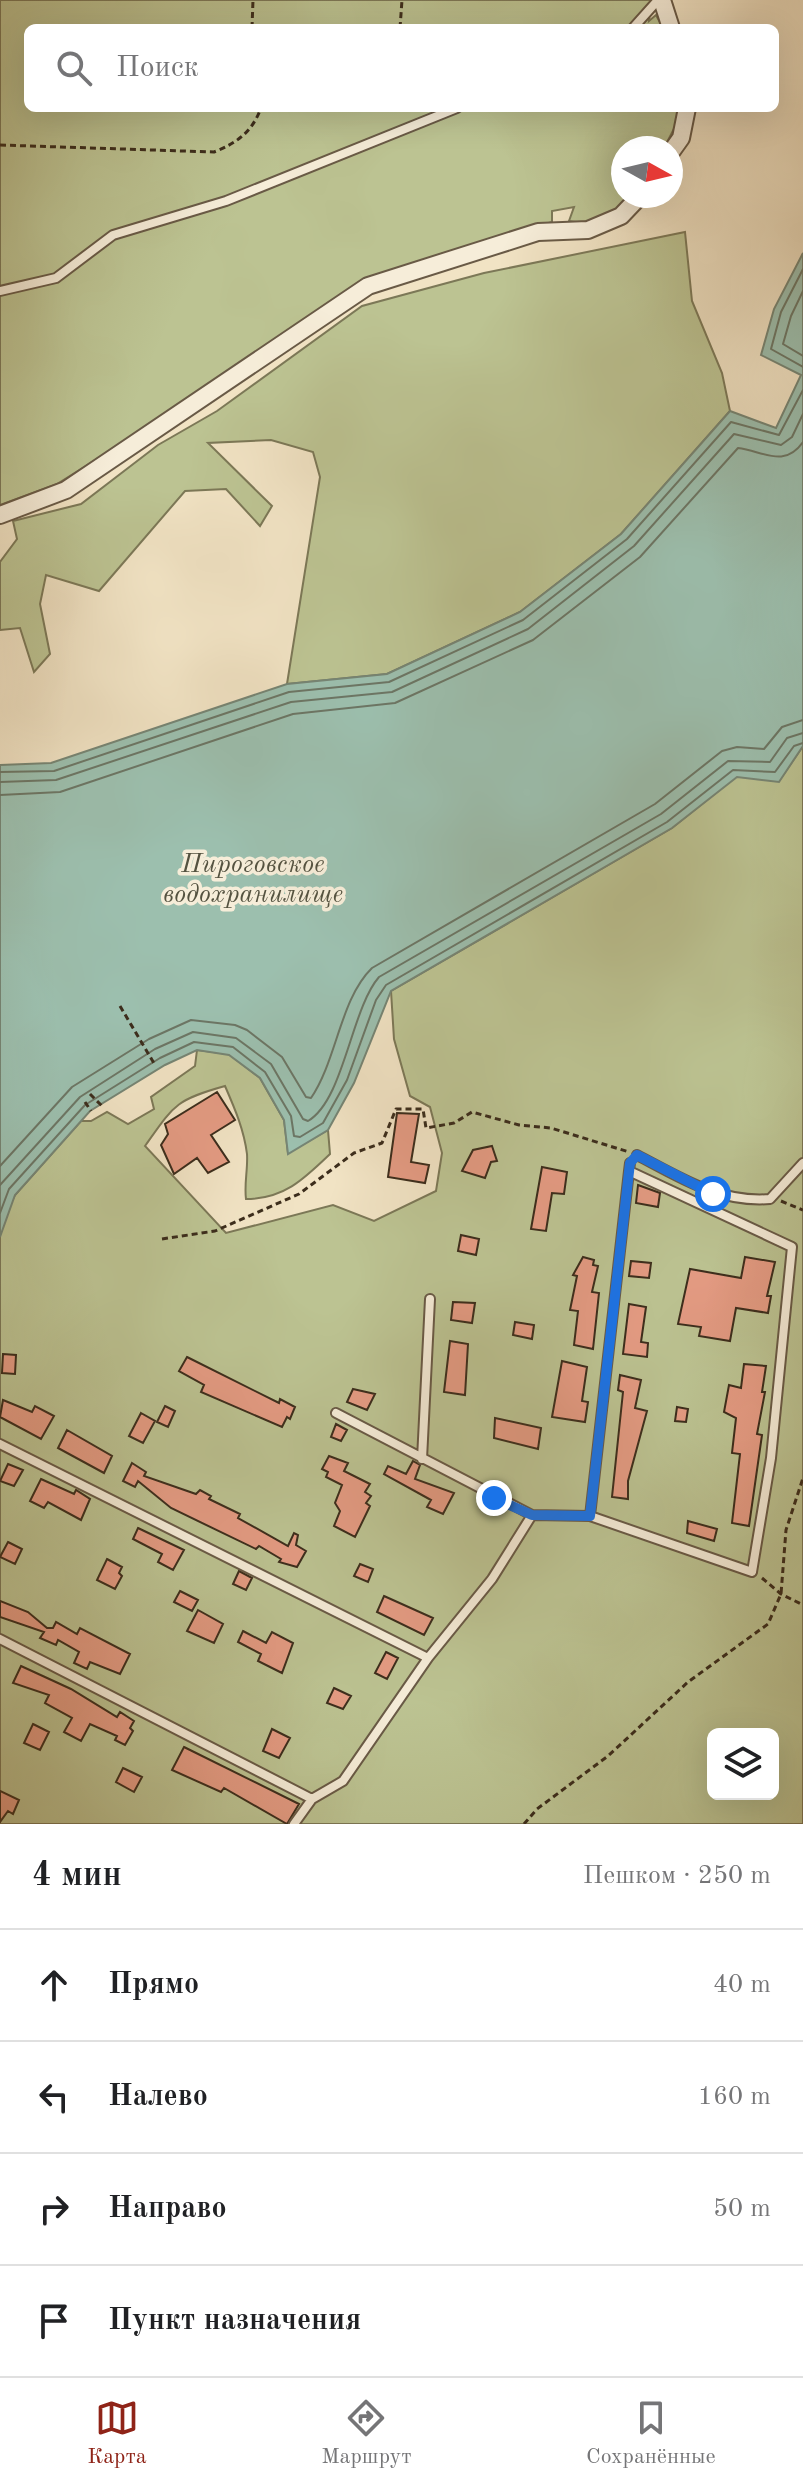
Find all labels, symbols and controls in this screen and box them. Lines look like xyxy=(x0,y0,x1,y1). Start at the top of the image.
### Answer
search box xyxy=(24,24,779,112)
icon: search xyxy=(52,46,96,90)
text: Поиск xyxy=(116,53,199,83)
north arrow xyxy=(611,136,683,208)
water label: Пироговское водохранилище xyxy=(163,852,343,908)
route start xyxy=(695,1176,731,1212)
route end xyxy=(476,1480,512,1516)
map controls xyxy=(707,1728,779,1800)
button: layers xyxy=(707,1728,779,1800)
text: 4 мин xyxy=(32,1859,122,1893)
text: Пешком · 250 m xyxy=(583,1863,771,1889)
icon: ahead xyxy=(32,1963,76,2007)
text: Прямо xyxy=(108,1970,199,2000)
text: 40 m xyxy=(713,1972,771,1998)
icon: left xyxy=(32,2075,76,2119)
text: Налево xyxy=(108,2082,208,2112)
text: 160 m xyxy=(698,2084,771,2110)
icon: right xyxy=(32,2187,76,2231)
text: Направо xyxy=(108,2194,227,2224)
text: 50 m xyxy=(713,2196,771,2222)
icon: arrive xyxy=(32,2299,76,2343)
text: Пункт назначения xyxy=(108,2306,361,2336)
tab: Карта xyxy=(87,2396,147,2471)
tab: Маршрут xyxy=(321,2396,412,2471)
tab: Сохранённые xyxy=(586,2396,716,2471)

